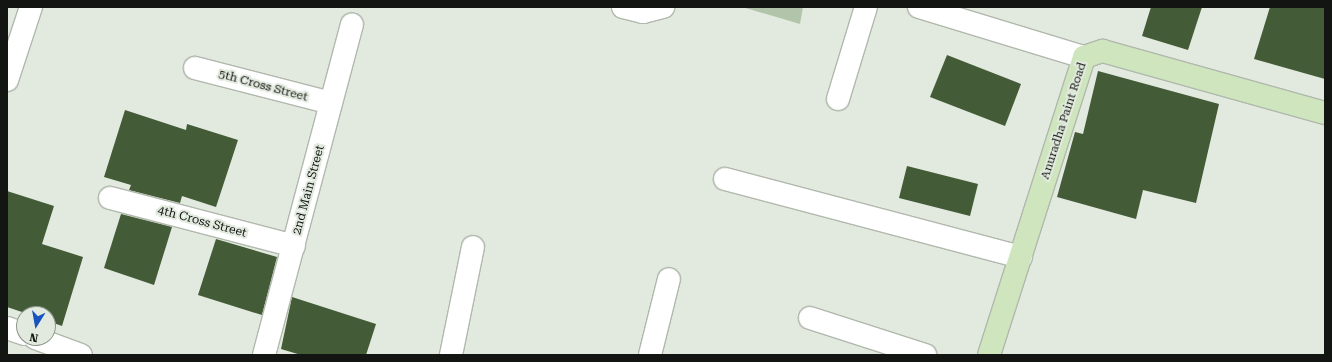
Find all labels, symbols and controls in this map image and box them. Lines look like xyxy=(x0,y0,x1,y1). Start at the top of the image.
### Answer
street label: Anuradha Paint Road xyxy=(1038,61,1090,181)
street label: 5th Cross Street xyxy=(217,67,309,105)
street label: 2nd Main Street xyxy=(290,144,328,236)
street label: 4th Cross Street xyxy=(156,203,248,241)
north arrow xyxy=(16,306,56,346)
text: N xyxy=(28,330,39,344)

